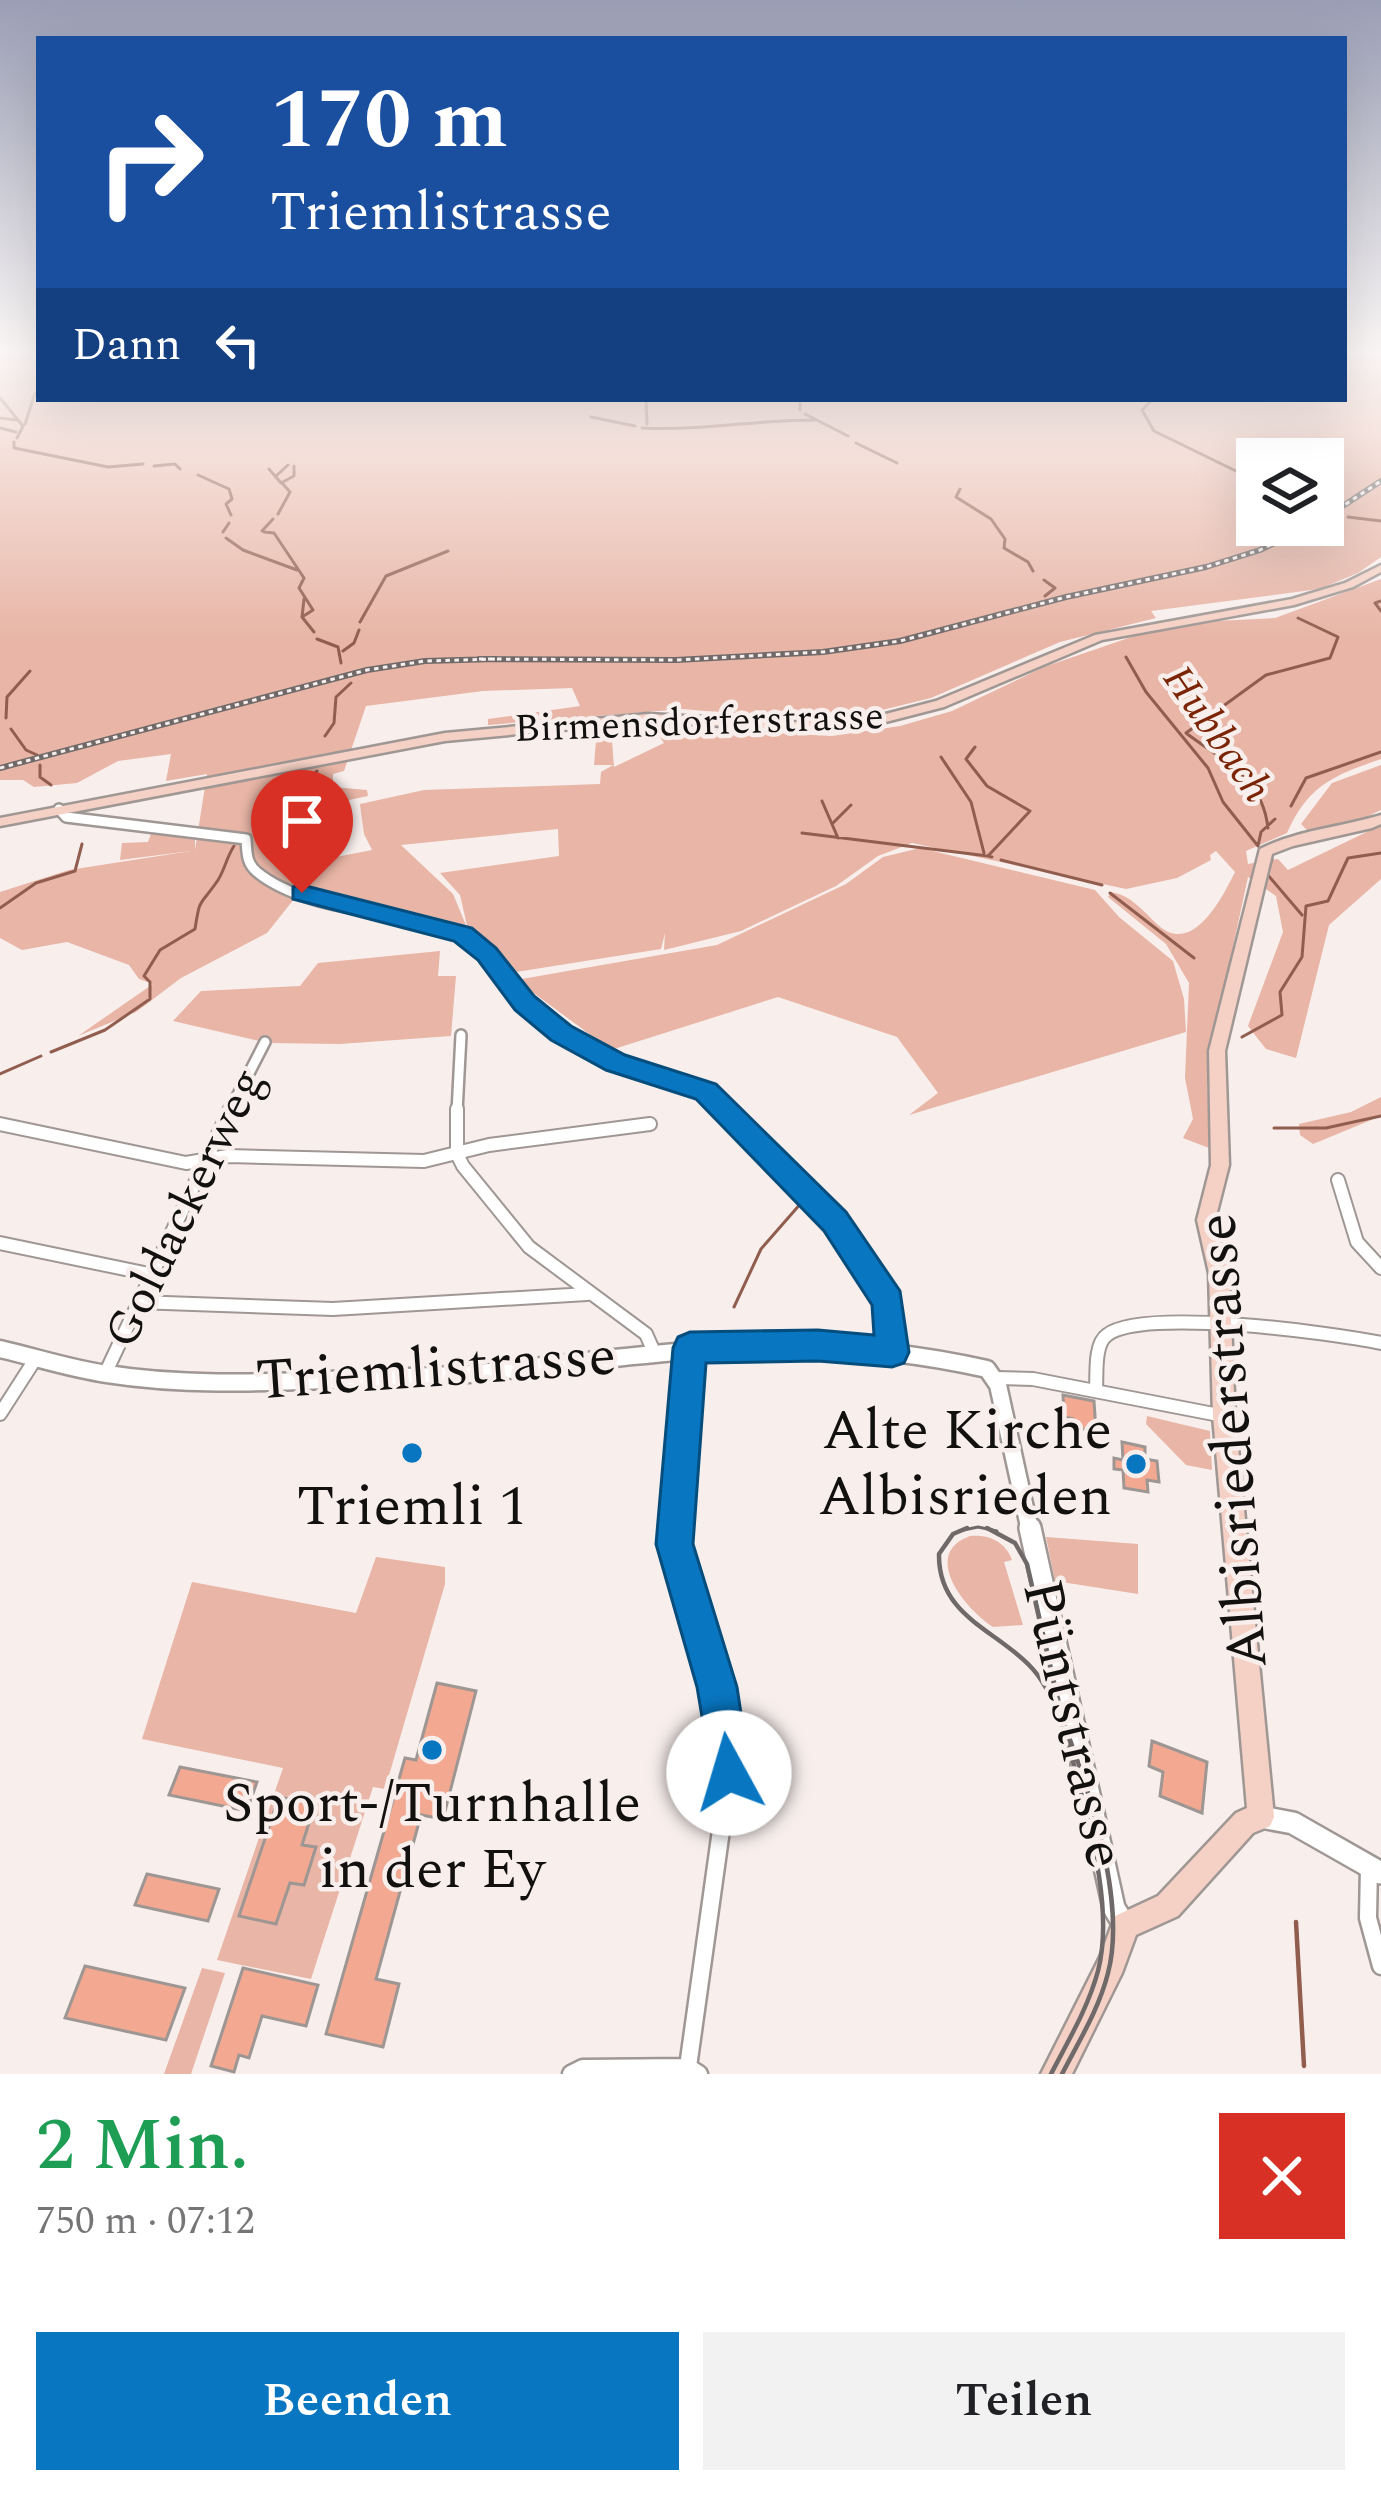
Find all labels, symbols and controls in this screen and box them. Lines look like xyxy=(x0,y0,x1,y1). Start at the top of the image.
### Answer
text: 170 m xyxy=(270,57,508,185)
icon: right xyxy=(72,84,228,240)
text: Triemlistrasse xyxy=(270,172,612,254)
text: Dann xyxy=(72,311,181,380)
icon: left xyxy=(205,312,271,378)
map controls xyxy=(1236,438,1344,546)
button: layers xyxy=(1236,438,1344,546)
water label: Hubbach xyxy=(1147,652,1287,816)
street label: Birmensdorferstrasse xyxy=(513,687,885,759)
pin xyxy=(251,770,353,893)
icon: arrive xyxy=(269,788,335,854)
street label: Goldackerweg xyxy=(86,1055,284,1361)
street label: Albisriederstrasse xyxy=(1174,1211,1292,1671)
street label: Triemlistrasse xyxy=(253,1314,619,1424)
place label: Alte Kirche Albisrieden xyxy=(818,1388,1112,1540)
marker: Triemli 1 xyxy=(399,1440,425,1466)
marker: Alte Kirche Albisrieden xyxy=(1123,1451,1149,1477)
place label: Triemli 1 xyxy=(296,1464,528,1550)
street label: Püntstrasse xyxy=(998,1571,1148,1877)
position arrow xyxy=(666,1710,792,1836)
marker: Sport-/Turnhalle in der Ey xyxy=(419,1737,445,1763)
place label: Sport-/Turnhalle in der Ey xyxy=(223,1761,641,1913)
text: 2 Min. xyxy=(36,2092,249,2201)
button: close xyxy=(1219,2113,1345,2239)
text: 750 m · 07:12 xyxy=(36,2192,255,2251)
button: Beenden xyxy=(36,2332,679,2470)
button: Teilen xyxy=(703,2332,1345,2470)

